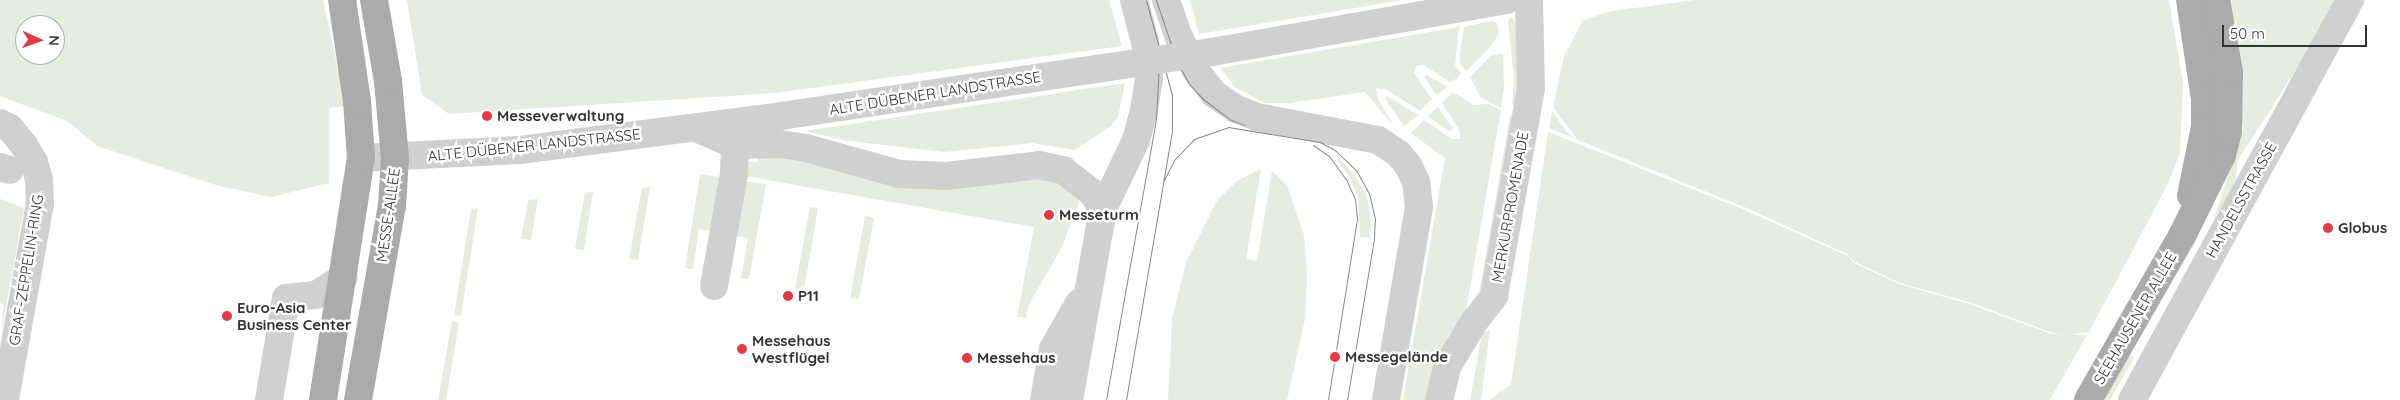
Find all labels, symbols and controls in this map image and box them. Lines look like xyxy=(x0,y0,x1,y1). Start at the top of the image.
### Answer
north arrow xyxy=(15,15,65,65)
scale bar xyxy=(2225,15,2370,47)
text: 50 m xyxy=(2230,24,2265,43)
text: N xyxy=(45,35,63,46)
street label: ALTE DÜBENER LANDSTRASSE xyxy=(828,67,1042,119)
place label: Messeverwaltung xyxy=(497,107,624,125)
marker: Messeverwaltung xyxy=(481,110,493,122)
street label: ALTE DÜBENER LANDSTRASSE xyxy=(427,125,641,165)
street label: MERKURPROMENADE xyxy=(1488,130,1532,284)
street label: HANDELSSTRASSE xyxy=(2202,139,2280,261)
street label: MESSE-ALLEE xyxy=(372,167,404,263)
street label: GRAF-ZEPPELIN-RING xyxy=(5,193,47,347)
place label: Messeturm xyxy=(1059,206,1139,224)
marker: Messeturm xyxy=(1043,209,1055,221)
place label: Globus xyxy=(2338,219,2387,237)
marker: Globus xyxy=(2322,222,2334,234)
street label: SEEHAUSENER ALLEE xyxy=(2090,249,2180,387)
place label: P11 xyxy=(798,287,819,305)
marker: P11 xyxy=(782,290,794,302)
place label: Euro-Asia Business Center xyxy=(237,298,351,333)
marker: Euro-Asia Business Center xyxy=(221,310,233,322)
place label: Messehaus Westflügel xyxy=(752,331,831,366)
marker: Messehaus Westflügel xyxy=(736,343,748,355)
place label: Messegelände xyxy=(1345,348,1448,366)
place label: Messehaus xyxy=(977,349,1056,367)
marker: Messegelände xyxy=(1329,351,1341,363)
marker: Messehaus xyxy=(961,352,973,364)

